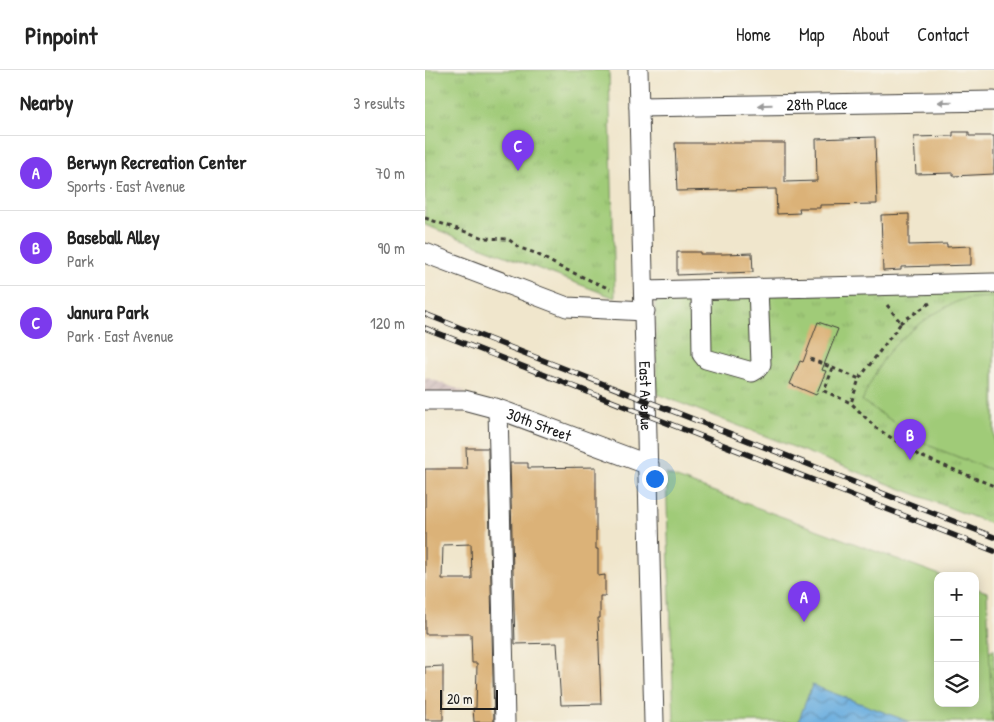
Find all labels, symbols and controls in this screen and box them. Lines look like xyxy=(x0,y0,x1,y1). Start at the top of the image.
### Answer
text: Pinpoint xyxy=(25,19,97,51)
text: Home xyxy=(736,22,771,47)
text: Map xyxy=(799,22,824,47)
text: About xyxy=(852,22,889,47)
text: Contact xyxy=(917,22,969,47)
text: Nearby xyxy=(20,88,73,117)
text: 3 results xyxy=(353,92,405,114)
street label: 28th Place xyxy=(786,92,848,116)
one-way arrow xyxy=(937,98,953,106)
one-way arrow xyxy=(757,101,773,109)
pin: C xyxy=(502,130,534,171)
text: Berwyn Recreation Center xyxy=(67,149,247,175)
text: A xyxy=(32,162,40,184)
text: 70 m xyxy=(375,162,405,184)
text: Sports · East Avenue xyxy=(67,175,185,197)
text: Baseball Alley xyxy=(67,224,160,250)
text: B xyxy=(32,237,40,259)
text: 90 m xyxy=(377,237,405,259)
text: Park xyxy=(67,250,94,272)
text: Janura Park xyxy=(67,299,149,325)
text: C xyxy=(32,312,40,334)
text: 120 m xyxy=(370,312,405,334)
text: Park · East Avenue xyxy=(67,325,174,347)
street label: East Avenue xyxy=(634,361,658,431)
street label: 30th Street xyxy=(504,402,575,446)
pin: B xyxy=(894,419,926,460)
your location xyxy=(642,466,668,492)
map controls xyxy=(934,572,979,707)
button: + xyxy=(934,572,979,617)
pin: A xyxy=(788,581,820,622)
button: − xyxy=(934,617,979,662)
button: layers xyxy=(934,662,979,707)
scale bar xyxy=(440,687,497,710)
text: 20 m xyxy=(447,689,473,708)

